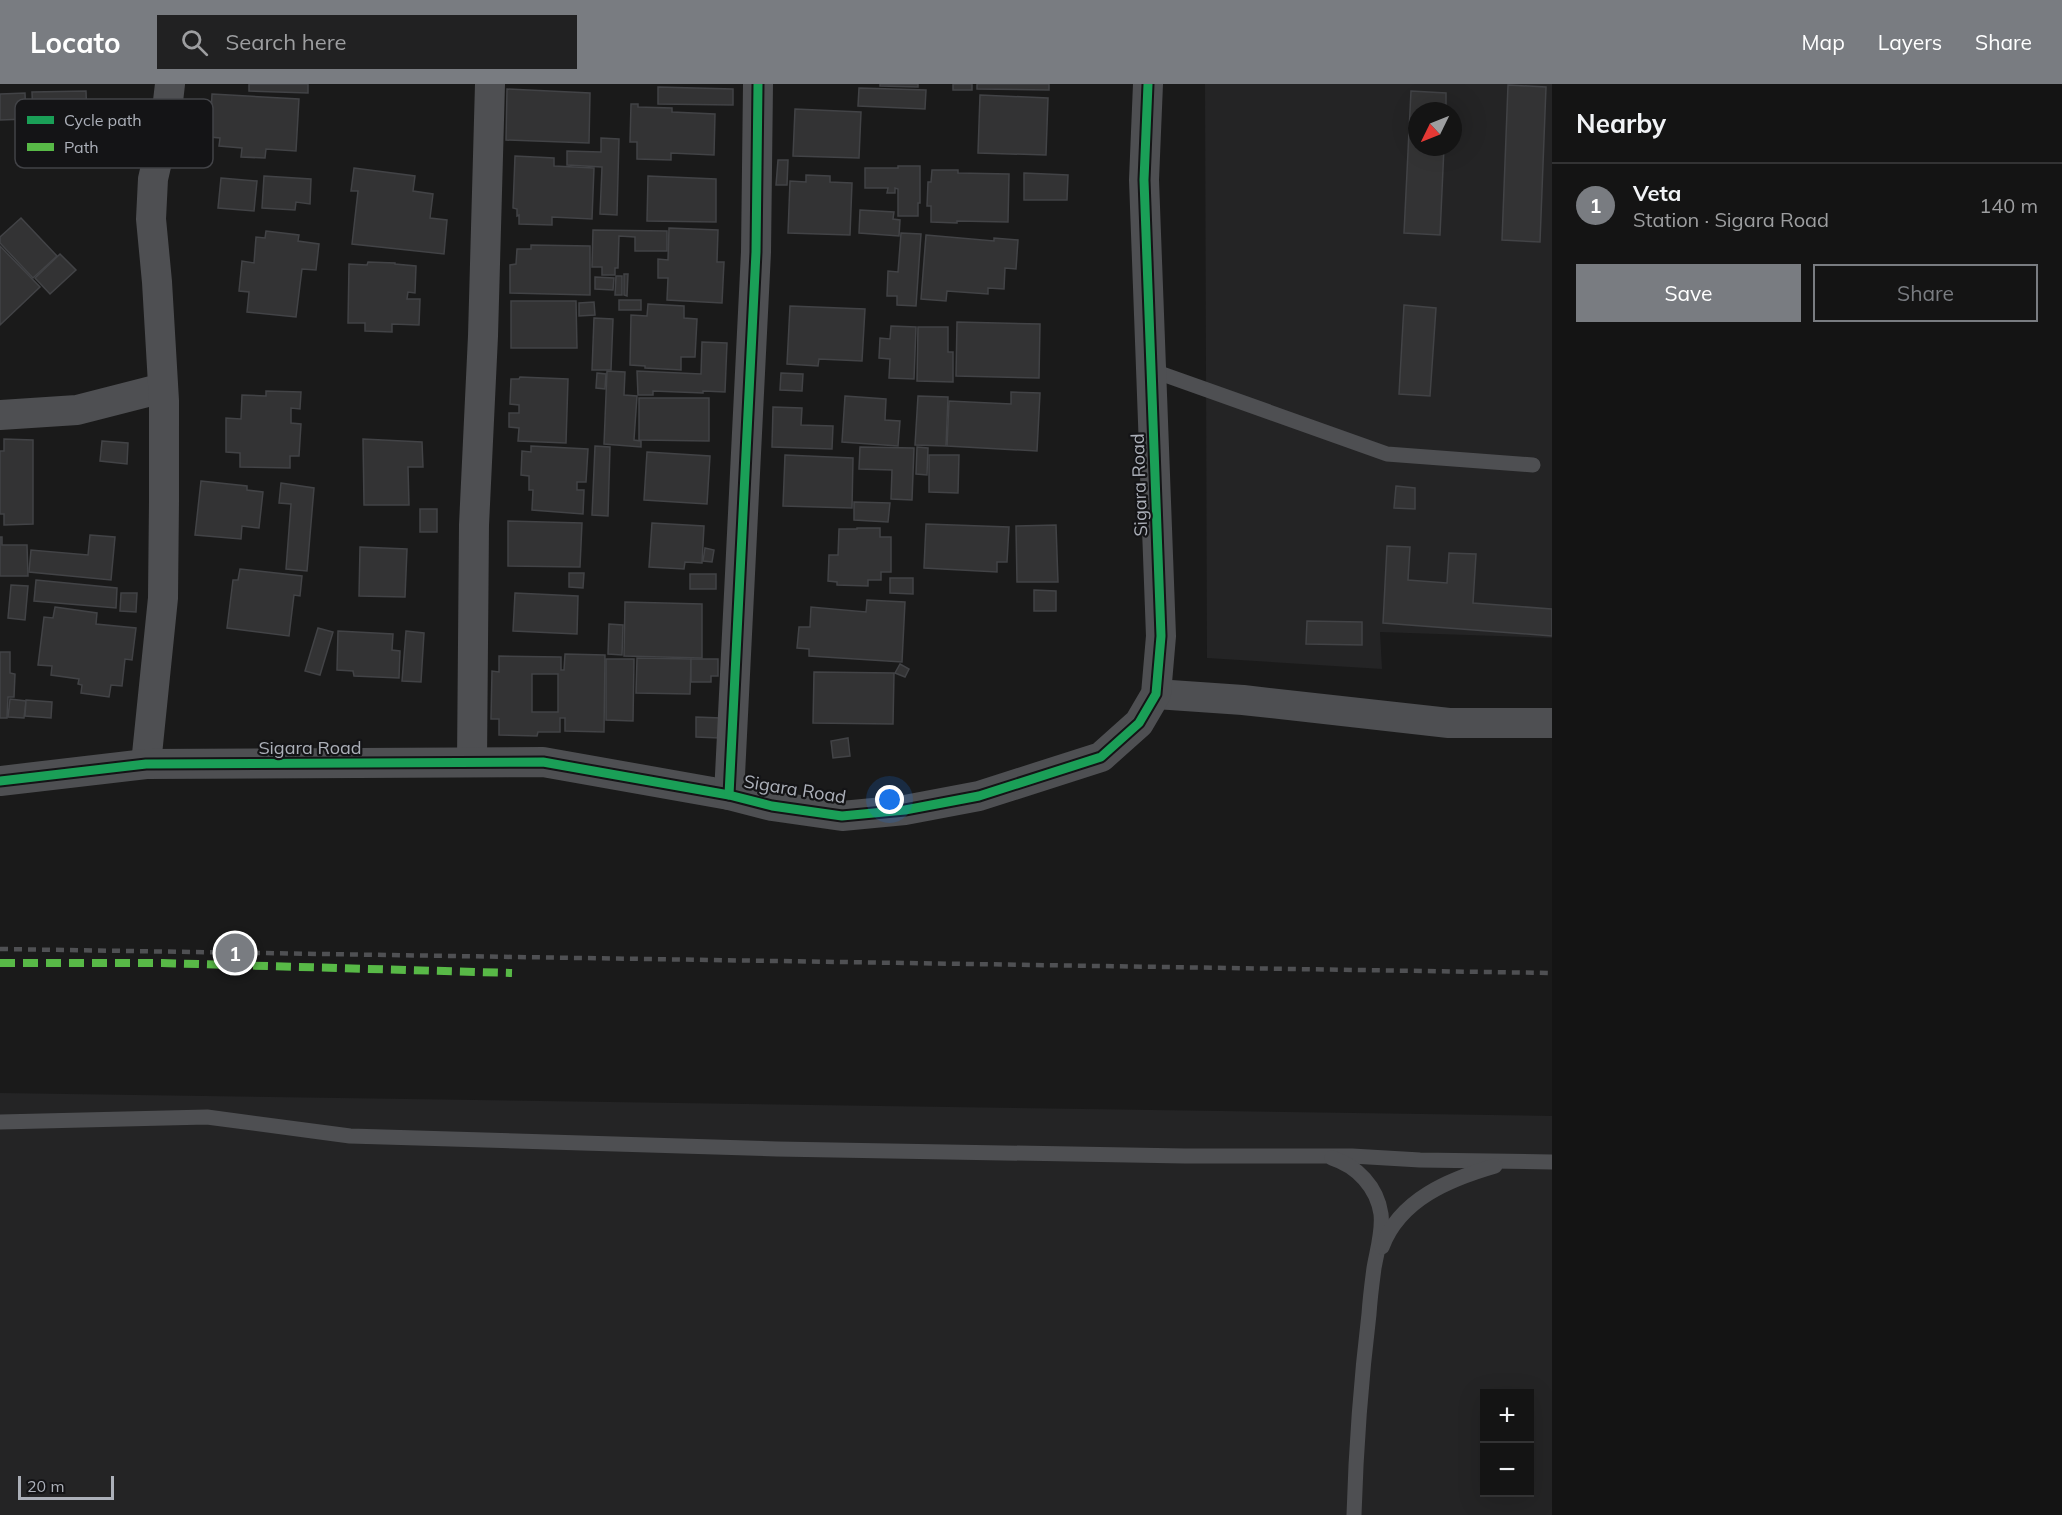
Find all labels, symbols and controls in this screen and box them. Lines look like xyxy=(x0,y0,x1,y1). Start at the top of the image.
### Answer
search box xyxy=(157,15,577,69)
text: Locato xyxy=(30,25,121,60)
icon: search xyxy=(178,26,211,59)
text: Search here xyxy=(226,28,346,56)
text: Map xyxy=(1802,29,1845,55)
text: Layers xyxy=(1878,29,1942,55)
text: Share xyxy=(1975,29,2032,55)
legend xyxy=(15,99,213,168)
north arrow xyxy=(1408,102,1462,156)
text: Nearby xyxy=(1576,107,1666,140)
text: Cycle path xyxy=(64,110,142,130)
text: Path xyxy=(64,137,99,157)
text: Veta xyxy=(1633,179,1681,207)
text: 1 xyxy=(1590,193,1602,218)
text: 140 m xyxy=(1979,193,2038,218)
text: Station · Sigara Road xyxy=(1633,207,1829,232)
button: Save xyxy=(1576,264,1801,322)
button: Share xyxy=(1813,264,2038,322)
street label: Sigara Road xyxy=(1126,433,1152,537)
street label: Sigara Road xyxy=(258,736,362,759)
street label: Sigara Road xyxy=(742,770,848,808)
your location xyxy=(875,785,904,814)
pin: 1 xyxy=(216,930,254,976)
map controls xyxy=(1480,1389,1534,1497)
button: + xyxy=(1480,1389,1534,1443)
button: − xyxy=(1480,1443,1534,1497)
scale bar xyxy=(18,1473,114,1500)
text: 20 m xyxy=(27,1476,64,1496)

